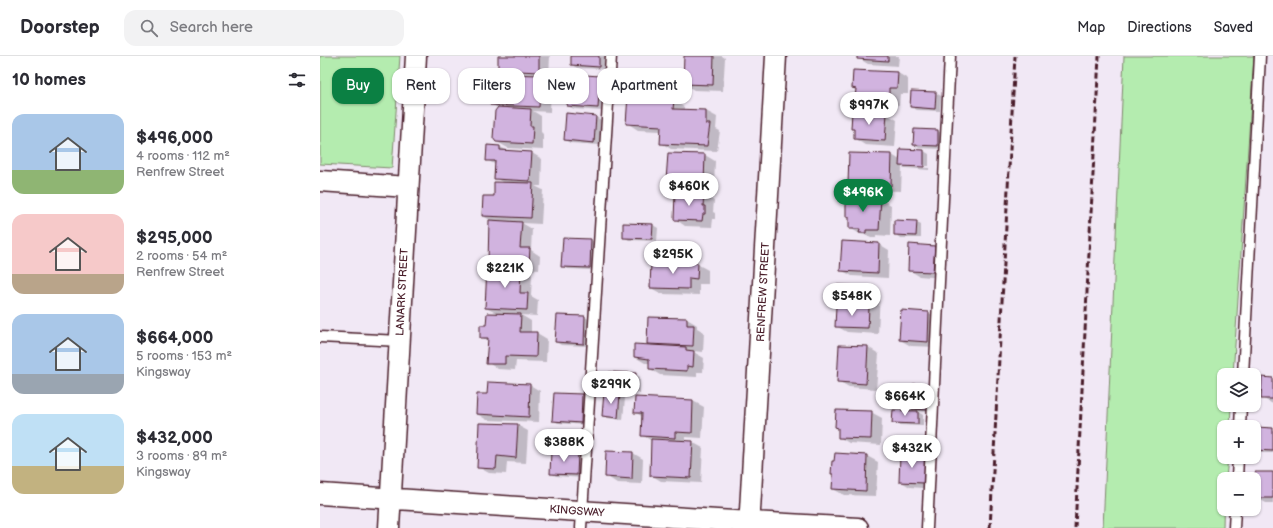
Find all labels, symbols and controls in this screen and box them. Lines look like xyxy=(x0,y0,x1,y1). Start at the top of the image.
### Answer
search box xyxy=(124,10,404,46)
text: Doorstep xyxy=(20,16,100,39)
icon: search xyxy=(138,17,160,39)
text: Search here xyxy=(170,18,253,37)
text: Map xyxy=(1077,19,1105,36)
text: Directions xyxy=(1127,19,1192,36)
text: Saved xyxy=(1214,19,1253,36)
chip: Buy xyxy=(332,68,384,104)
chip: Rent xyxy=(392,68,450,104)
chip: Filters xyxy=(458,68,525,104)
chip: New xyxy=(533,68,589,104)
chip: Apartment xyxy=(597,68,692,104)
icon: filters xyxy=(286,69,308,91)
text: 10 homes xyxy=(12,70,86,90)
pin: $997K xyxy=(841,92,897,126)
text: $997K xyxy=(849,97,889,113)
text: $496,000 xyxy=(136,128,213,148)
icon: home xyxy=(44,130,92,178)
text: 4 rooms · 112 m² xyxy=(136,148,230,164)
text: Renfrew Street xyxy=(136,164,224,180)
pin: $460K xyxy=(661,173,717,207)
text: $460K xyxy=(668,178,710,194)
pin: $496K xyxy=(835,179,891,213)
text: $496K xyxy=(843,184,883,200)
text: $295,000 xyxy=(136,228,213,248)
icon: home xyxy=(44,230,92,278)
pin: $295K xyxy=(645,241,701,275)
street label: RENFREW STREET xyxy=(754,241,772,342)
text: $295K xyxy=(653,246,693,262)
street label: LANARK STREET xyxy=(393,247,411,336)
text: 2 rooms · 54 m² xyxy=(136,248,227,264)
pin: $221K xyxy=(477,255,533,289)
text: $221K xyxy=(486,260,524,276)
text: Renfrew Street xyxy=(136,264,224,280)
pin: $548K xyxy=(824,283,880,317)
text: $548K xyxy=(832,288,872,304)
text: $664,000 xyxy=(136,328,213,348)
icon: home xyxy=(44,330,92,378)
text: 5 rooms · 153 m² xyxy=(136,348,232,364)
text: Kingsway xyxy=(136,364,191,380)
map controls xyxy=(1217,368,1261,516)
button: layers xyxy=(1217,368,1261,412)
pin: $299K xyxy=(583,371,639,405)
text: $299K xyxy=(591,376,631,392)
pin: $664K xyxy=(877,383,933,417)
text: $664K xyxy=(885,388,925,404)
button: + xyxy=(1217,420,1261,464)
text: $432,000 xyxy=(136,428,213,448)
pin: $388K xyxy=(536,429,592,463)
icon: home xyxy=(44,430,92,478)
text: $388K xyxy=(544,434,584,450)
pin: $432K xyxy=(884,435,940,469)
text: $432K xyxy=(892,440,932,456)
text: 3 rooms · 89 m² xyxy=(136,448,227,464)
text: Kingsway xyxy=(136,464,191,480)
button: − xyxy=(1217,472,1261,516)
street label: KINGSWAY xyxy=(549,503,605,519)

